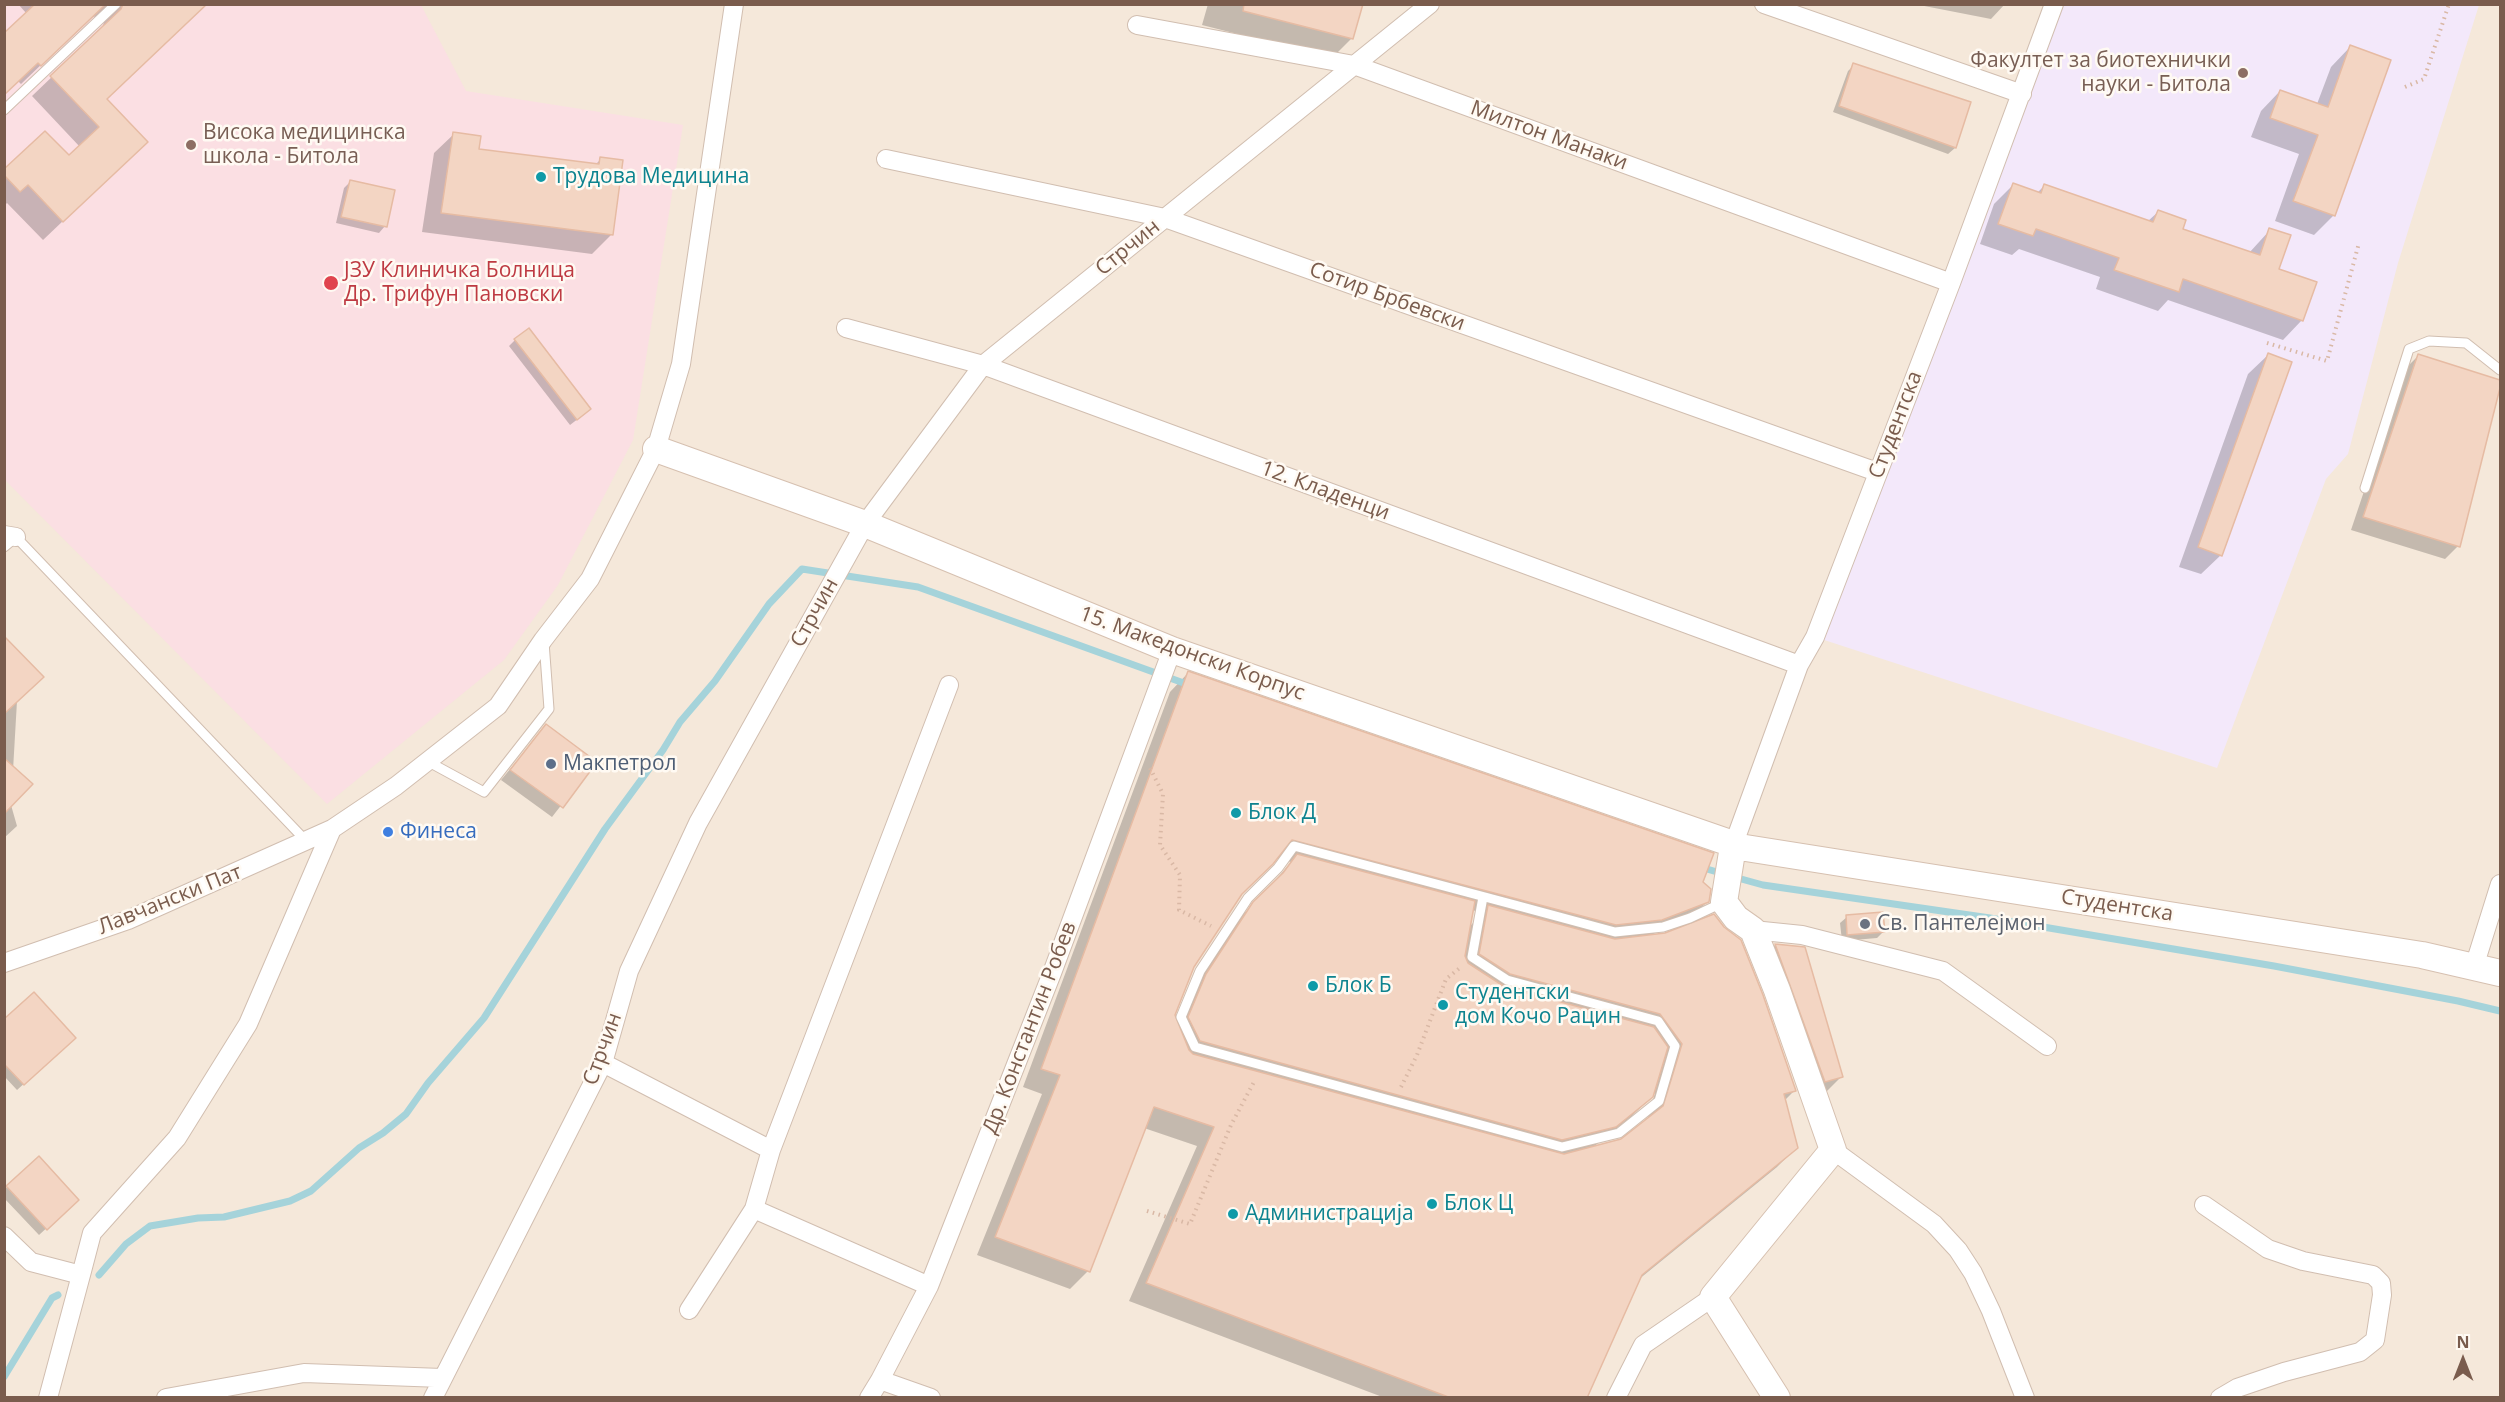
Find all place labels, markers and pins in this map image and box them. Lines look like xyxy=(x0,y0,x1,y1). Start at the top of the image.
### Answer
place label: Факултет за биотехнички науки - Битола xyxy=(1970,48,2231,98)
marker: Факултет за биотехнички науки - Битола xyxy=(2236,66,2250,80)
place label: Висока медицинска школа - Битола xyxy=(203,120,406,170)
marker: Висока медицинска школа - Битола xyxy=(184,138,198,152)
place label: Трудова Медицина xyxy=(553,164,749,190)
marker: Трудова Медицина xyxy=(534,170,548,184)
place label: ЈЗУ Клиничка Болница Др. Трифун Пановски xyxy=(344,258,575,308)
marker: ЈЗУ Клиничка Болница Др. Трифун Пановски xyxy=(322,274,340,292)
place label: Макпетрол xyxy=(563,751,677,777)
marker: Макпетрол xyxy=(544,757,558,771)
place label: Блок Д xyxy=(1248,800,1316,826)
marker: Блок Д xyxy=(1229,806,1243,820)
place label: Финеса xyxy=(400,819,477,845)
marker: Финеса xyxy=(381,825,395,839)
place label: Св. Пантелејмон xyxy=(1877,911,2046,937)
marker: Св. Пантелејмон xyxy=(1858,917,1872,931)
place label: Блок Б xyxy=(1325,973,1392,999)
marker: Блок Б xyxy=(1306,979,1320,993)
place label: Студентски дом Кочо Рацин xyxy=(1455,980,1621,1030)
marker: Студентски дом Кочо Рацин xyxy=(1436,998,1450,1012)
place label: Блок Ц xyxy=(1444,1191,1513,1217)
marker: Блок Ц xyxy=(1425,1197,1439,1211)
place label: Администрација xyxy=(1245,1201,1414,1227)
marker: Администрација xyxy=(1226,1207,1240,1221)

